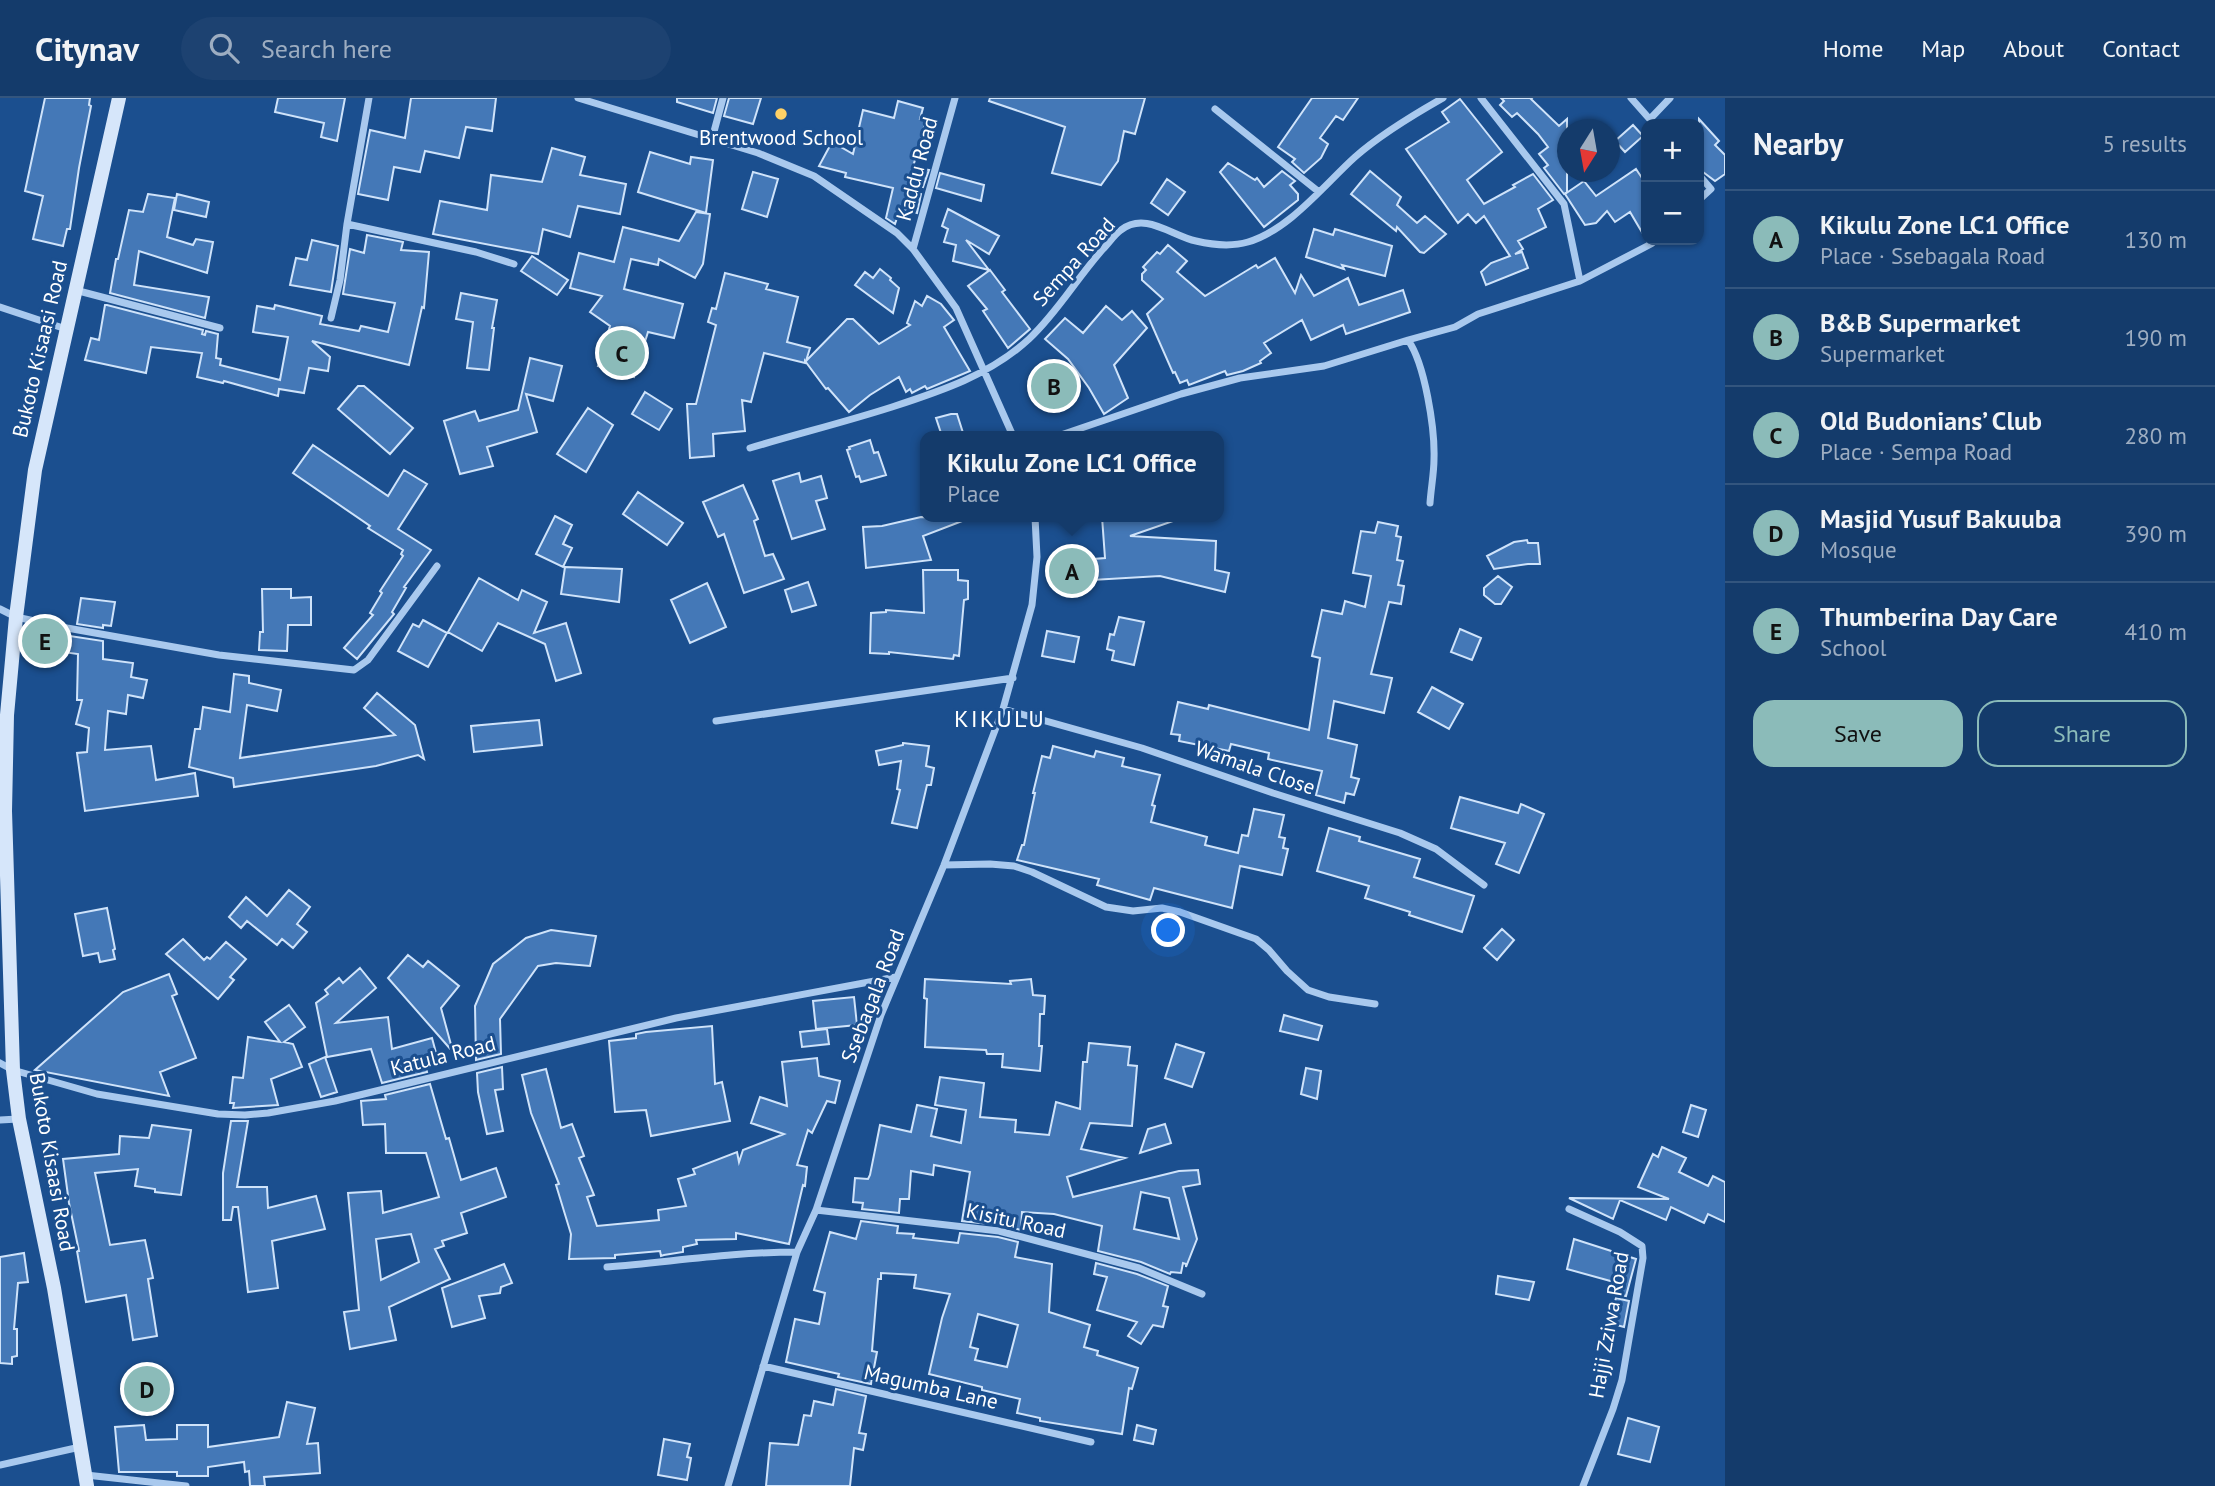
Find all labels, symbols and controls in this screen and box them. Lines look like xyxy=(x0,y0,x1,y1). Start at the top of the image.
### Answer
search box xyxy=(181,17,671,80)
text: Citynav xyxy=(35,27,139,70)
icon: search xyxy=(205,29,243,67)
text: Search here xyxy=(261,32,392,65)
text: Home xyxy=(1823,33,1883,64)
text: Map xyxy=(1921,33,1965,64)
text: About xyxy=(2003,33,2064,64)
text: Contact xyxy=(2102,33,2180,64)
marker: Brentwood School xyxy=(773,106,789,122)
street label: Kaddu Road xyxy=(890,114,943,224)
north arrow xyxy=(1557,119,1620,182)
map controls xyxy=(1641,119,1704,245)
button: + xyxy=(1641,119,1704,182)
place label: Brentwood School xyxy=(699,124,863,151)
text: Nearby xyxy=(1753,124,1843,163)
text: 5 results xyxy=(2103,129,2187,158)
button: − xyxy=(1641,182,1704,245)
text: Kikulu Zone LC1 Office xyxy=(1820,208,2069,241)
street label: Sempa Road xyxy=(1027,211,1121,312)
text: A xyxy=(1769,225,1783,254)
text: 130 m xyxy=(2125,225,2187,254)
text: Place · Ssebagala Road xyxy=(1820,241,2045,270)
street label: Bukoto Kisaasi Road xyxy=(6,258,73,440)
text: B&B Supermarket xyxy=(1820,306,2020,339)
text: B xyxy=(1769,323,1783,352)
text: 190 m xyxy=(2125,323,2187,352)
pin: C xyxy=(599,327,645,379)
text: Supermarket xyxy=(1820,339,1945,368)
pin: B xyxy=(1031,360,1077,412)
text: Old Budonians’ Club xyxy=(1820,404,2042,437)
text: C xyxy=(1770,421,1782,450)
text: 280 m xyxy=(2125,421,2187,450)
popup xyxy=(920,431,1224,522)
text: Place · Sempa Road xyxy=(1820,437,2012,466)
text: Kikulu Zone LC1 Office xyxy=(947,446,1197,479)
text: Place xyxy=(947,479,1000,508)
text: Masjid Yusuf Bakuuba xyxy=(1820,502,2062,535)
text: D xyxy=(1769,519,1783,548)
text: 390 m xyxy=(2125,519,2187,548)
text: Mosque xyxy=(1820,535,1897,564)
pin: A xyxy=(1049,545,1095,597)
text: Thumberina Day Care xyxy=(1820,600,2058,633)
pin: E xyxy=(22,615,68,667)
text: E xyxy=(1770,617,1782,646)
text: 410 m xyxy=(2125,617,2187,646)
text: School xyxy=(1820,633,1887,662)
button: Save xyxy=(1753,700,1963,767)
button: Share xyxy=(1977,700,2187,767)
district label: KIKULU xyxy=(954,703,1046,734)
street label: Wamala Close xyxy=(1191,734,1319,801)
your location xyxy=(1151,913,1185,947)
street label: Ssebagala Road xyxy=(835,925,910,1066)
street label: Katula Road xyxy=(387,1029,498,1082)
street label: Bukoto Kisaasi Road xyxy=(23,1070,82,1253)
street label: Kisitu Road xyxy=(964,1197,1069,1244)
street label: Hajji Zziwa Road xyxy=(1582,1250,1635,1400)
street label: Magumba Lane xyxy=(861,1358,1001,1415)
pin: D xyxy=(124,1363,170,1415)

